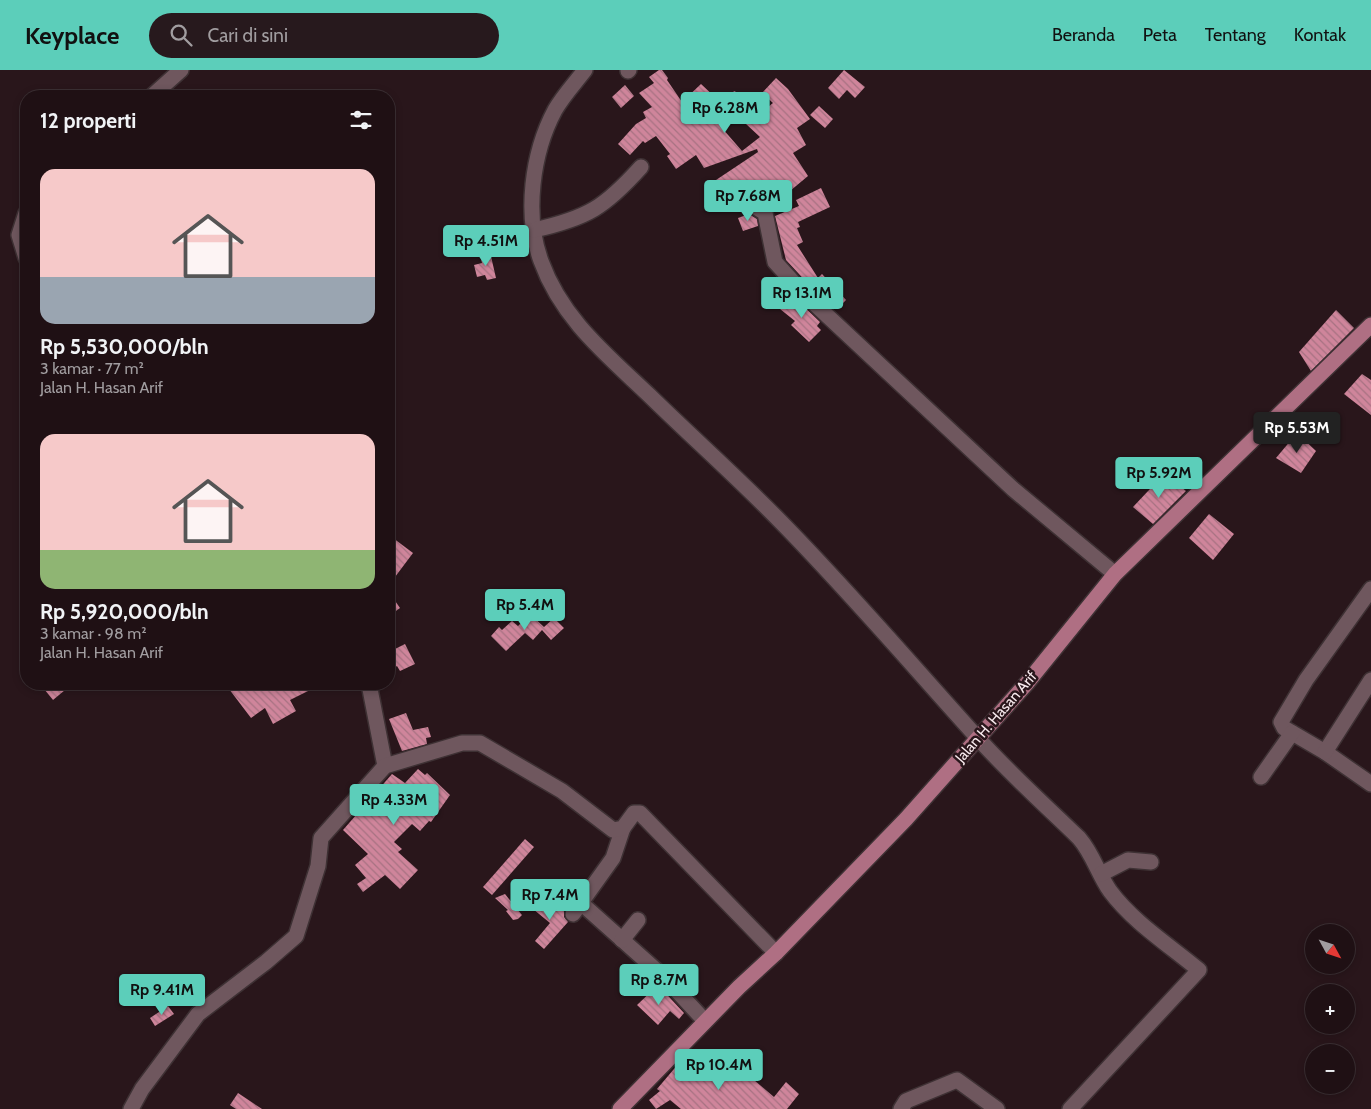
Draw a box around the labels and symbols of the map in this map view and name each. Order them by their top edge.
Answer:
pin: Rp 6.28M [673,92,777,134]
pin: Rp 7.68M [696,180,800,222]
pin: Rp 4.51M [434,224,538,267]
pin: Rp 13.1M [750,276,854,319]
pin: Rp 5.53M [1245,412,1349,454]
pin: Rp 5.92M [1107,456,1211,499]
pin: Rp 5.4M [479,588,571,631]
street label: Jalan H. Hasan Arif [951,668,1041,767]
pin: Rp 4.33M [342,784,446,826]
pin: Rp 7.4M [504,878,596,921]
north arrow [1305,924,1355,974]
pin: Rp 8.7M [613,964,705,1006]
pin: Rp 9.41M [110,974,214,1016]
pin: Rp 10.4M [667,1048,771,1091]

